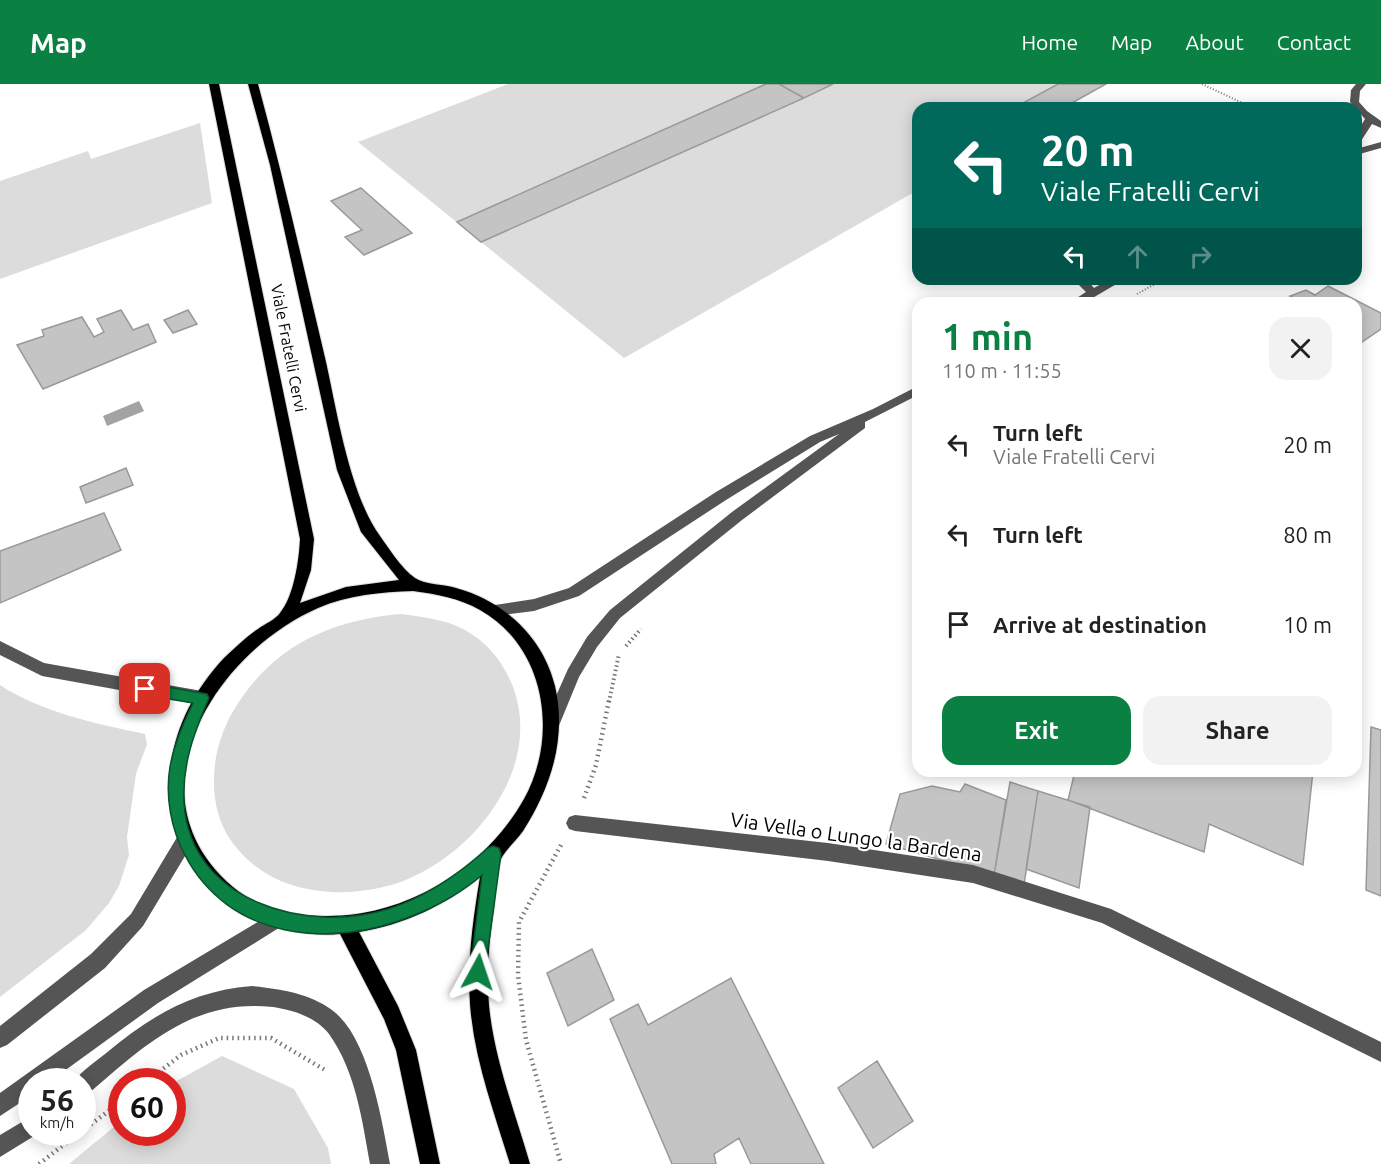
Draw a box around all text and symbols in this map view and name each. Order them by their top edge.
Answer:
text: Map [30,27,87,58]
text: Home [1021,30,1078,54]
text: Map [1111,30,1152,54]
text: About [1185,30,1244,54]
text: Contact [1277,30,1351,54]
icon: left [942,126,1020,204]
text: 20 m [1041,127,1135,174]
text: Viale Fratelli Cervi [1041,176,1260,206]
icon: left [1058,240,1091,273]
icon: ahead [1121,240,1154,273]
icon: right [1184,240,1217,273]
street label: Viale Fratelli Cervi [268,283,310,413]
text: 1 min [942,316,1033,357]
button: close [1269,317,1332,380]
text: 110 m · 11:55 [942,359,1062,382]
text: Turn left [993,420,1083,445]
icon: left [942,428,975,461]
text: 20 m [1283,432,1332,457]
text: Viale Fratelli Cervi [993,445,1155,468]
icon: left [942,518,975,551]
text: Turn left [993,522,1083,547]
text: 80 m [1283,522,1332,547]
icon: arrive [942,608,975,641]
text: Arrive at destination [993,612,1207,637]
text: 10 m [1283,612,1332,637]
pin [119,663,170,714]
icon: arrive [128,672,161,705]
button: Exit [942,696,1131,765]
button: Share [1143,696,1332,765]
street label: Via Vella o Lungo la Bardena [729,807,983,866]
position arrow [446,940,510,1004]
speed limit sign: 60 [108,1068,186,1146]
text: 56 [40,1083,74,1117]
text: km/h [40,1114,74,1131]

